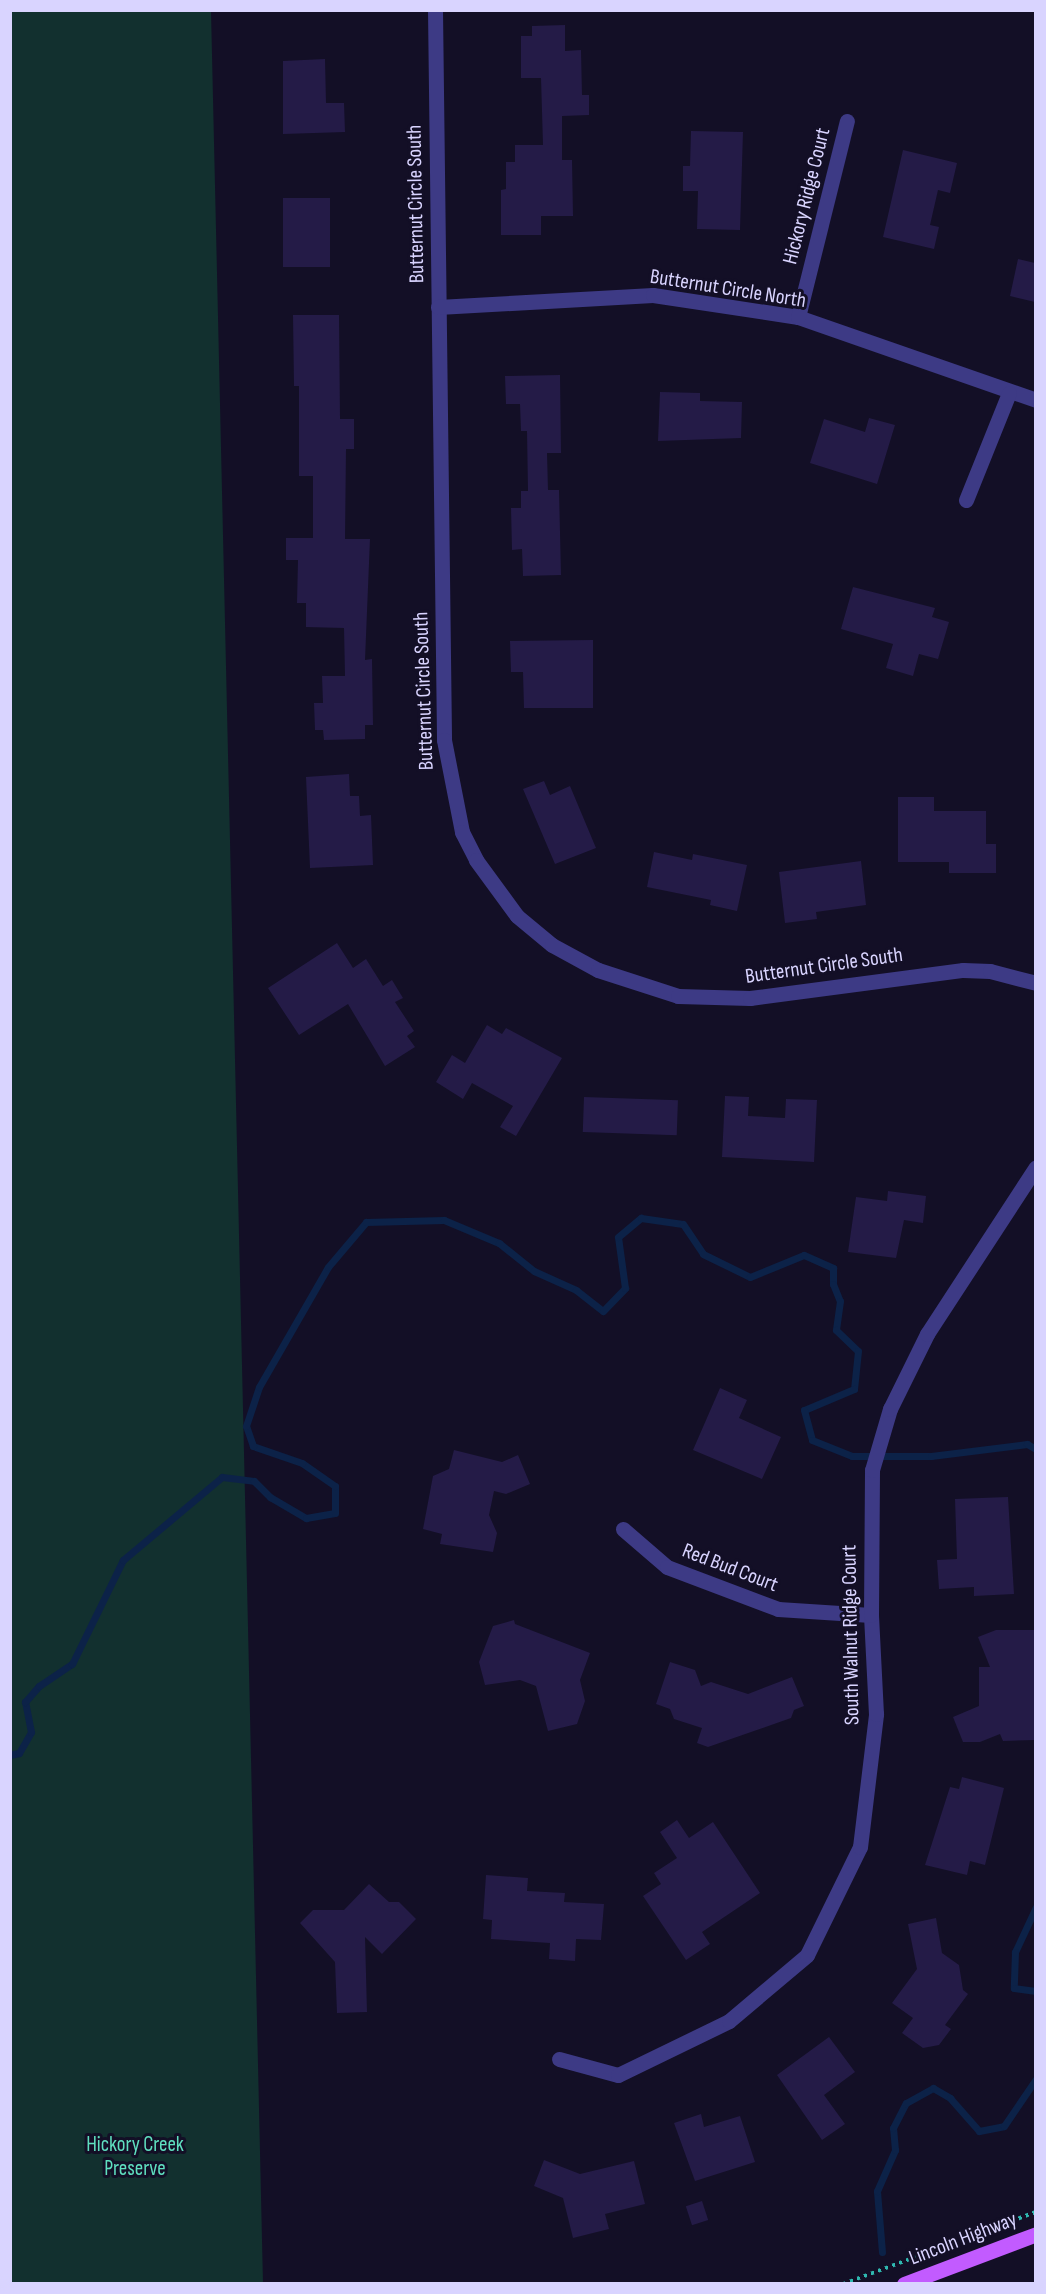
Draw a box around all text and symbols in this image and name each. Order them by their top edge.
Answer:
street label: Butternut Circle South [402,125,430,283]
street label: Hickory Ridge Court [778,125,836,267]
street label: Butternut Circle North [648,264,808,314]
street label: Butternut Circle South [409,611,439,771]
street label: Butternut Circle South [744,942,904,990]
street label: Red Bud Court [679,1538,781,1598]
street label: South Walnut Ridge Court [837,1545,865,1725]
park label: Hickory Creek Preserve [86,2132,184,2182]
street label: Lincoln Highway [906,2207,1020,2271]

